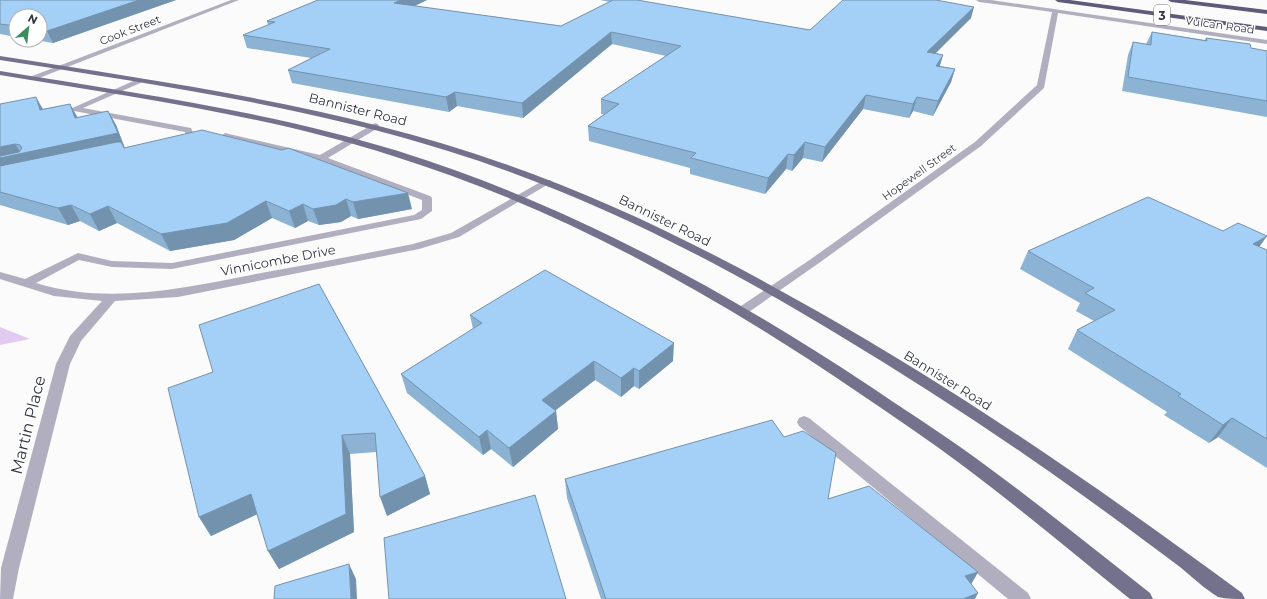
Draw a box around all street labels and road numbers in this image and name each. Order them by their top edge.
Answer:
road number: 3 [1154,5,1170,25]
street label: Cook Street [98,12,163,48]
street label: Vulcan Road [1185,13,1255,37]
street label: Bannister Road [307,89,409,129]
street label: Hopewell Street [879,140,959,204]
street label: Bannister Road [616,191,714,249]
street label: Vinnicombe Drive [219,241,337,279]
street label: Bannister Road [901,347,995,413]
street label: Martin Place [7,374,49,476]

